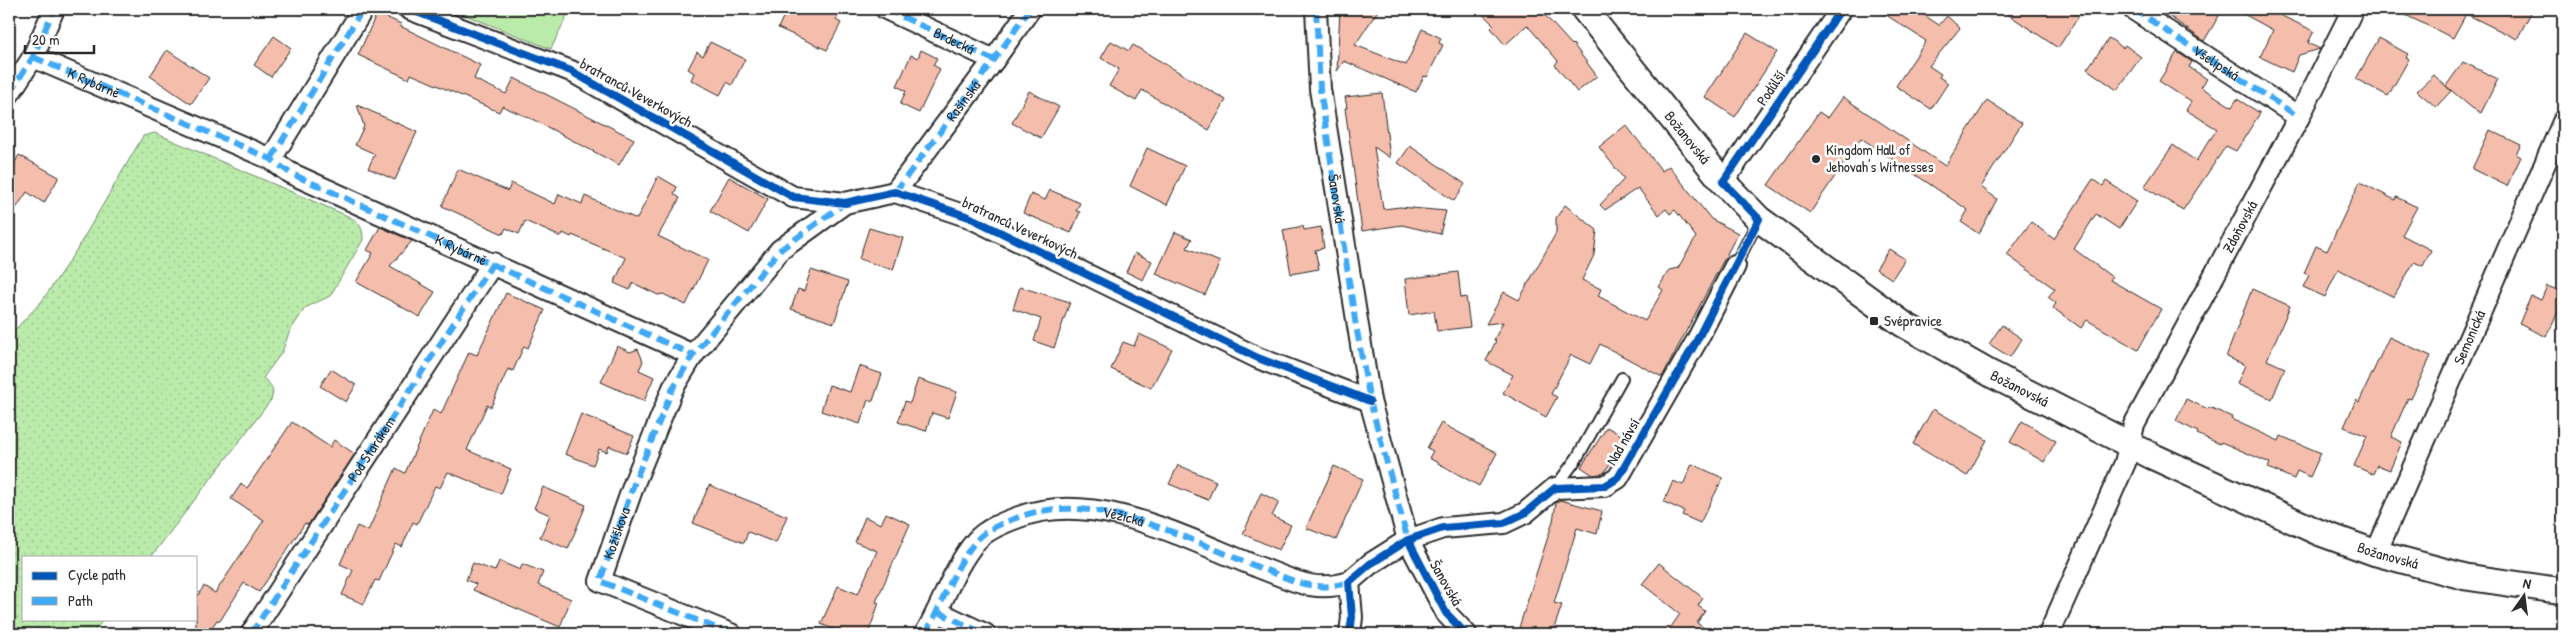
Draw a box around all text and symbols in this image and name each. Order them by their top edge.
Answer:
scale bar [25,22,94,54]
street label: Brdecká [930,22,978,59]
text: 20 m [32,29,59,50]
street label: Všelipská [2189,40,2244,86]
street label: bratranců Veverkových [576,53,696,132]
street label: K Rybárně [64,62,123,103]
street label: Podůlší [1751,66,1790,109]
street label: Rašínská [941,75,985,125]
street label: Božanovská [1660,106,1716,168]
place label: Kingdom Hall of Jehovah's Witnesses [1826,139,1934,177]
marker: Kingdom Hall of Jehovah's Witnesses [1810,153,1822,165]
street label: Šanovská [1323,173,1351,225]
street label: bratranců Veverkových [959,191,1082,264]
street label: Zdoňovská [2217,197,2262,256]
street label: K Rybárně [432,229,491,271]
street label: Semonická [2448,307,2490,368]
place label: Svépravice [1884,310,1942,331]
marker: Svépravice [1868,315,1880,327]
street label: Božanovská [1987,364,2053,412]
street label: Pod Starákem [342,412,401,486]
street label: Nad návsí [1601,414,1644,469]
street label: Věžická [1101,501,1147,532]
street label: Kožíškova [597,504,635,562]
street label: Božanovská [2354,536,2421,574]
legend [22,556,198,620]
street label: Šanovská [1425,556,1468,610]
text: Cycle path [68,564,126,585]
north arrow [2500,570,2550,620]
text: N [2521,573,2534,593]
text: Path [68,590,93,611]

